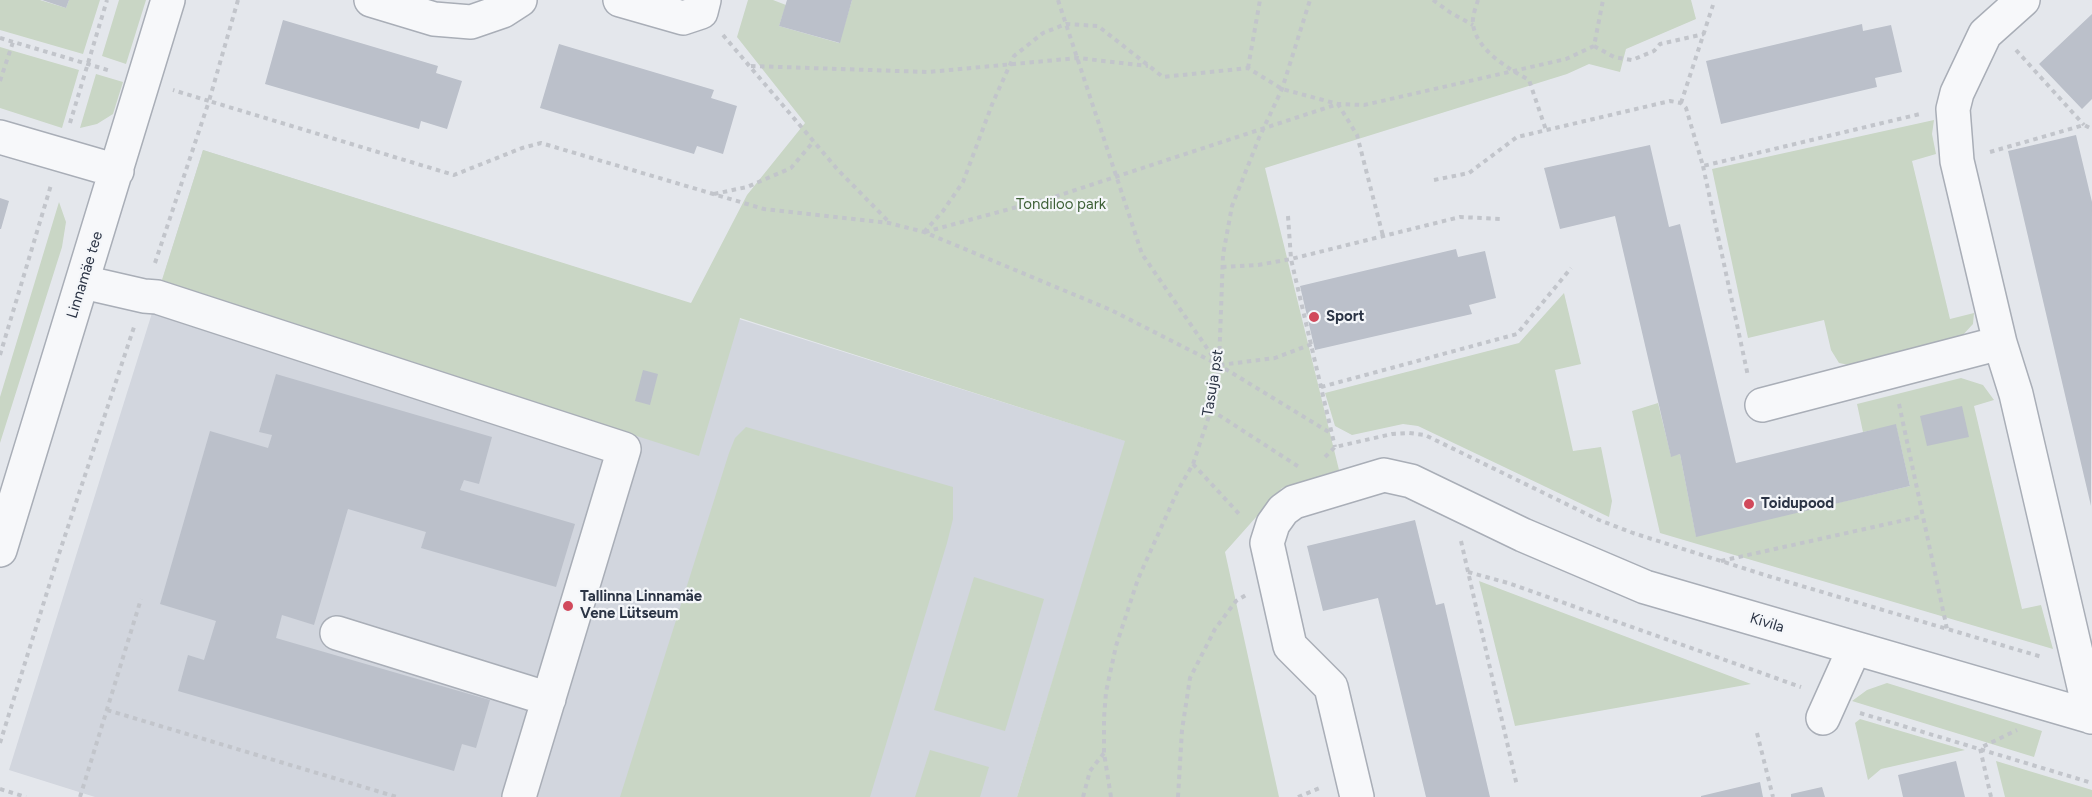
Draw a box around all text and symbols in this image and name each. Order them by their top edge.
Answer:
park label: Tondiloo park [1016,196,1106,214]
street label: Linnamäe tee [63,229,107,321]
place label: Sport [1326,308,1365,326]
marker: Sport [1307,310,1321,324]
street label: Tasuja pst [1199,348,1227,418]
place label: Toidupood [1761,495,1834,513]
marker: Toidupood [1742,497,1756,511]
place label: Tallinna Linnamäe Vene Lütseum [580,588,702,623]
marker: Tallinna Linnamäe Vene Lütseum [561,599,575,613]
street label: Kivila [1748,609,1786,637]

